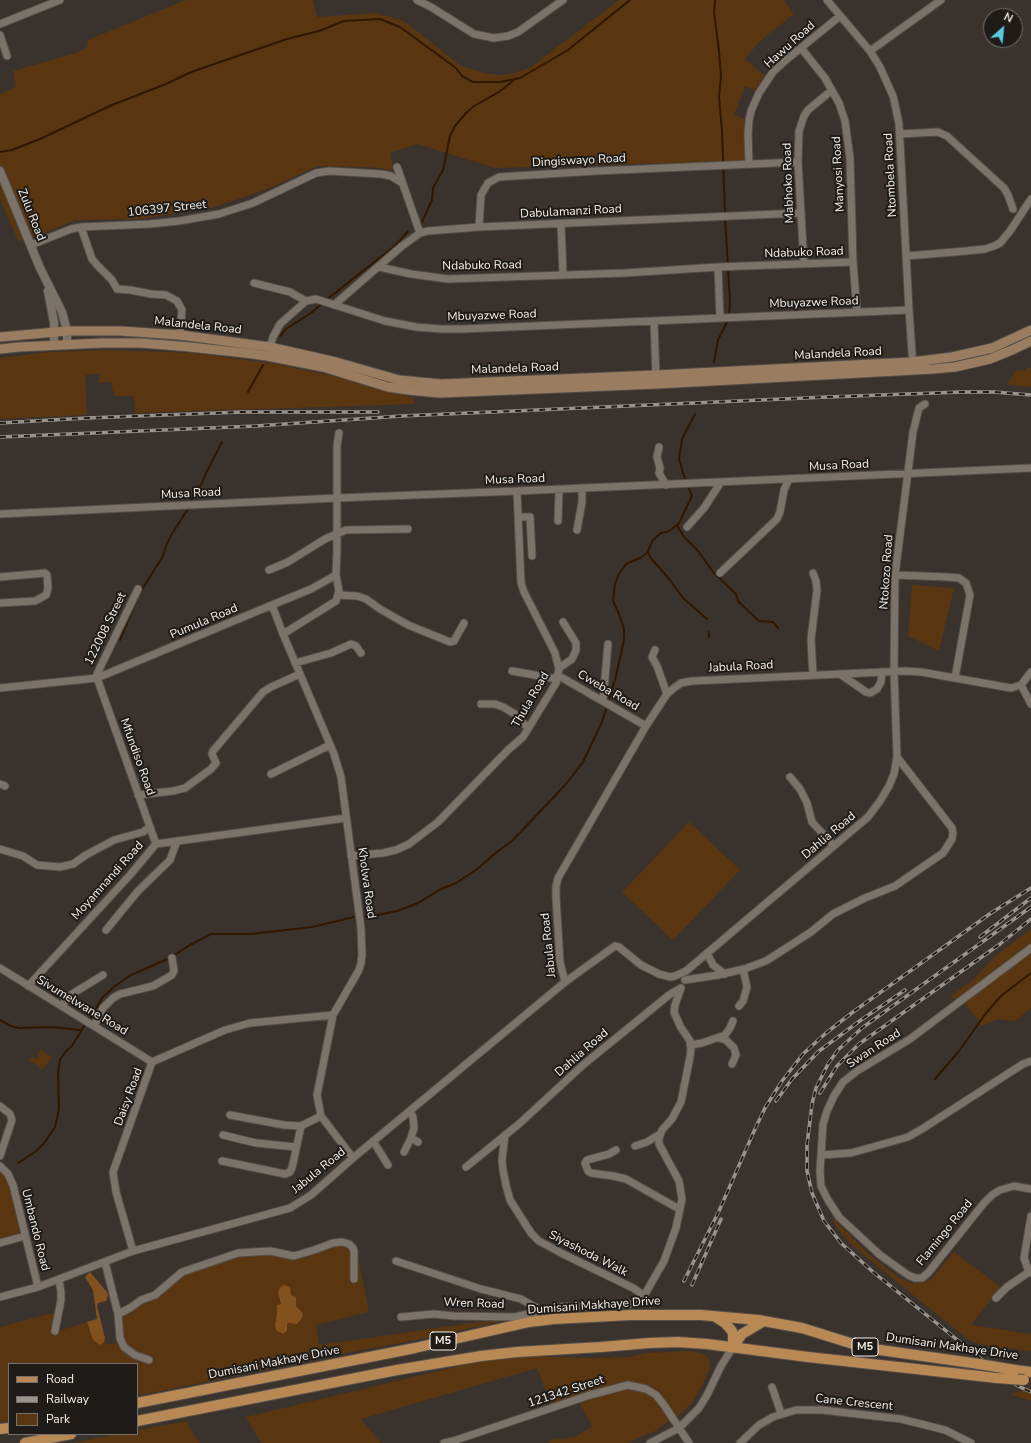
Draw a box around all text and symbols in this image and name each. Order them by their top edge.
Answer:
north arrow [983,8,1023,48]
text: N [1001,9,1015,26]
street label: Hawu Road [762,18,818,72]
street label: Ntombela Road [882,133,900,217]
street label: Manyosi Road [830,136,848,212]
street label: Mabhoko Road [780,142,798,224]
street label: Dingiswayo Road [532,151,626,171]
street label: Zulu Road [14,187,48,243]
street label: 106397 Street [127,198,207,220]
street label: Dabulamanzi Road [520,202,622,222]
street label: Ndabuko Road [764,244,844,262]
street label: Ndabuko Road [442,258,522,274]
street label: Mbuyazwe Road [769,294,859,312]
street label: Mbuyazwe Road [447,307,537,325]
street label: Malandela Road [154,314,242,338]
street label: Malandela Road [794,345,882,363]
street label: Malandela Road [471,360,559,378]
street label: Musa Road [809,457,869,475]
street label: Musa Road [485,472,545,488]
street label: Musa Road [161,485,221,503]
street label: Ntokozo Road [877,534,897,610]
street label: 122008 Street [82,590,130,668]
street label: Pumula Road [168,601,240,643]
street label: Jabula Road [708,658,774,676]
street label: Cweba Road [575,668,641,714]
street label: Thula Road [509,670,553,730]
street label: Mfundiso Road [116,716,158,798]
street label: Dahlia Road [799,809,859,863]
street label: Moyamnandi Road [69,839,147,923]
street label: Kholwa Road [354,846,378,920]
street label: Jabula Road [538,912,560,978]
street label: Sivumelwane Road [34,973,130,1039]
street label: Dahlia Road [552,1026,612,1080]
street label: Swan Road [844,1026,904,1072]
street label: Daisy Road [112,1066,146,1128]
street label: Jabula Road [289,1145,349,1197]
street label: Umbando Road [18,1188,52,1272]
street label: Flamingo Road [914,1197,976,1269]
street label: Siyashoda Walk [546,1228,630,1280]
street label: Dumisani Makhaye Drive [527,1294,661,1318]
street label: Wren Road [443,1296,505,1312]
street label: Dumisani Makhaye Drive [885,1331,1019,1363]
road number: M5 [430,1332,456,1350]
road number: M5 [852,1338,878,1356]
street label: Dumisani Makhaye Drive [207,1343,341,1383]
legend [8,1363,138,1435]
text: Road [46,1371,74,1387]
street label: 121342 Street [526,1373,606,1411]
text: Railway [46,1391,89,1407]
street label: Cane Crescent [815,1392,893,1414]
text: Park [46,1411,70,1427]

